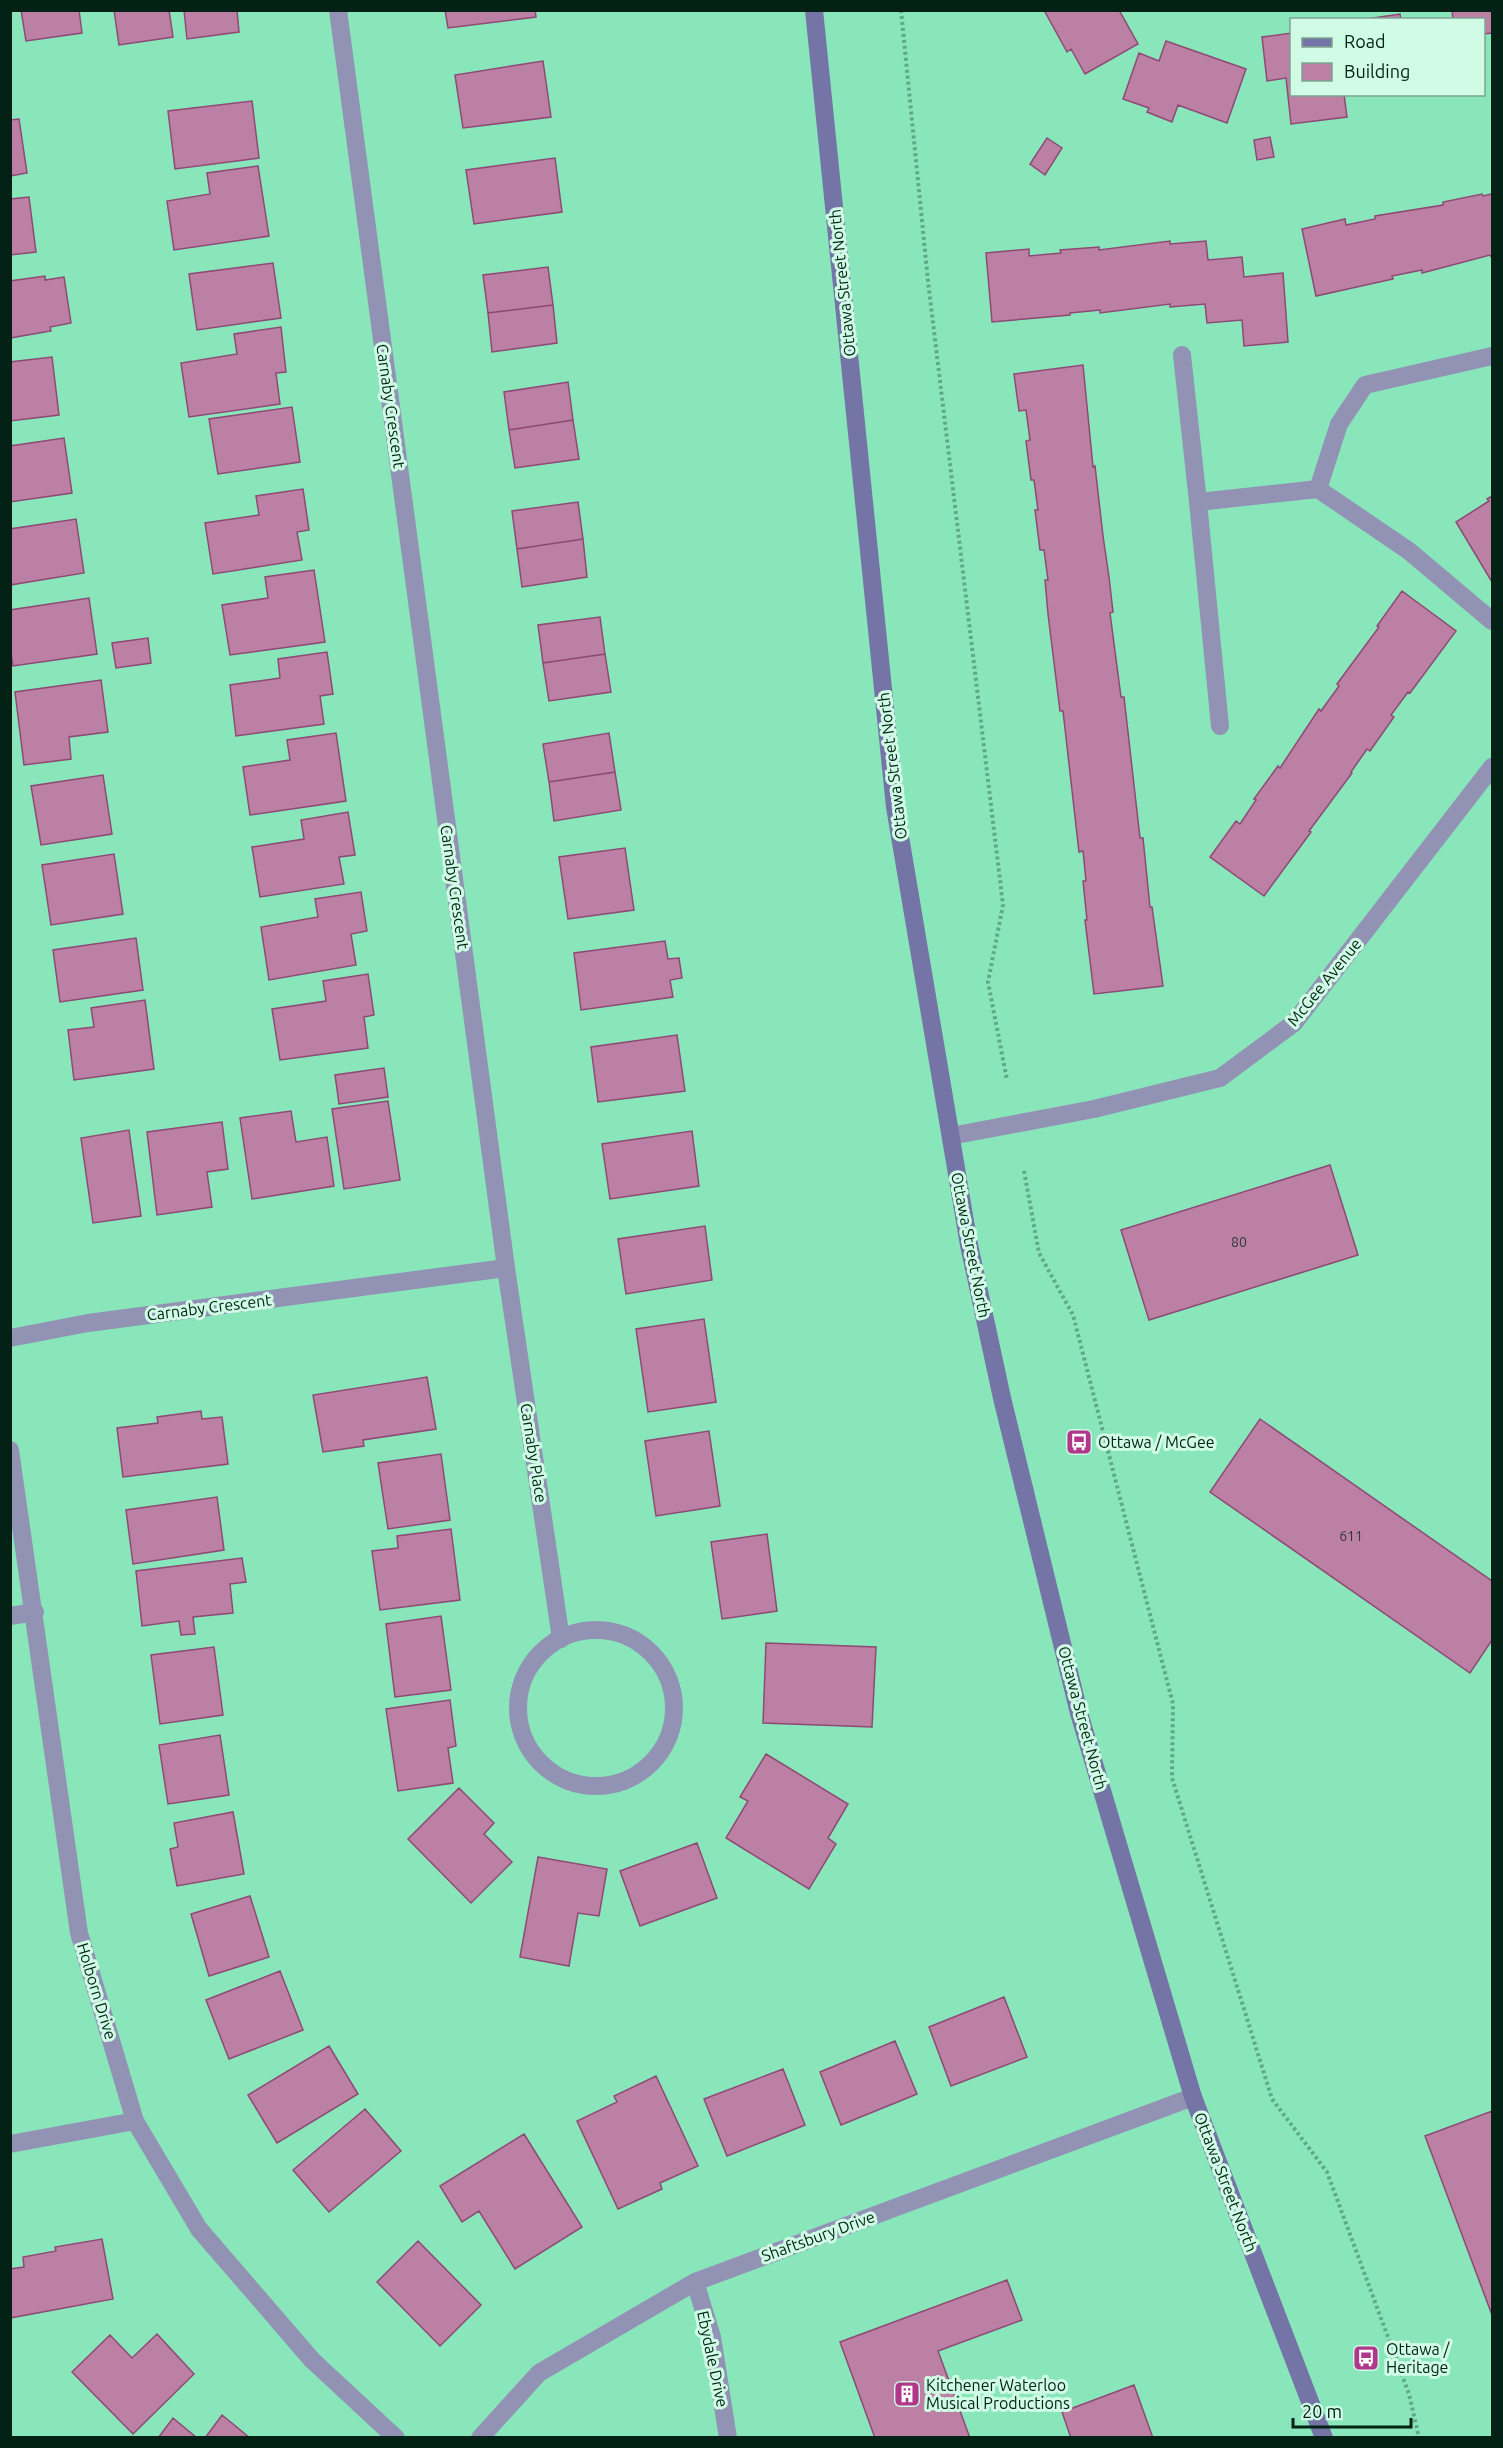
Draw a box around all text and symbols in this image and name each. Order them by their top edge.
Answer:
legend [1290,18,1485,96]
text: Road [1344,31,1386,51]
text: Building [1344,61,1410,81]
street label: Ottawa Street North [825,208,859,358]
street label: Carnaby Crescent [373,343,409,470]
street label: Ottawa Street North [874,691,910,841]
street label: Carnaby Crescent [437,824,473,951]
street label: McGee Avenue [1283,935,1365,1029]
street label: Ottawa Street North [948,1171,994,1319]
house number: 80 [1231,1234,1247,1250]
street label: Carnaby Crescent [146,1290,273,1324]
street label: Carnaby Place [517,1402,551,1504]
bus stop icon: Ottawa / McGee [1064,1427,1094,1457]
place label: Ottawa / McGee [1098,1433,1215,1451]
house number: 611 [1339,1528,1363,1544]
street label: Ottawa Street North [1055,1644,1111,1792]
street label: Holborn Drive [74,1940,120,2042]
street label: Ottawa Street North [1191,2110,1261,2254]
street label: Shaftsbury Drive [759,2207,877,2265]
street label: Ebydale Drive [694,2309,732,2409]
place label: Ottawa / Heritage [1386,2340,1450,2376]
bus stop icon: Ottawa / Heritage [1351,2343,1381,2373]
place label: Kitchener Waterloo Musical Productions [926,2376,1070,2412]
building icon: Kitchener Waterloo Musical Productions [892,2379,922,2409]
scale bar [1293,2391,1412,2429]
text: 20 m [1302,2401,1342,2421]

